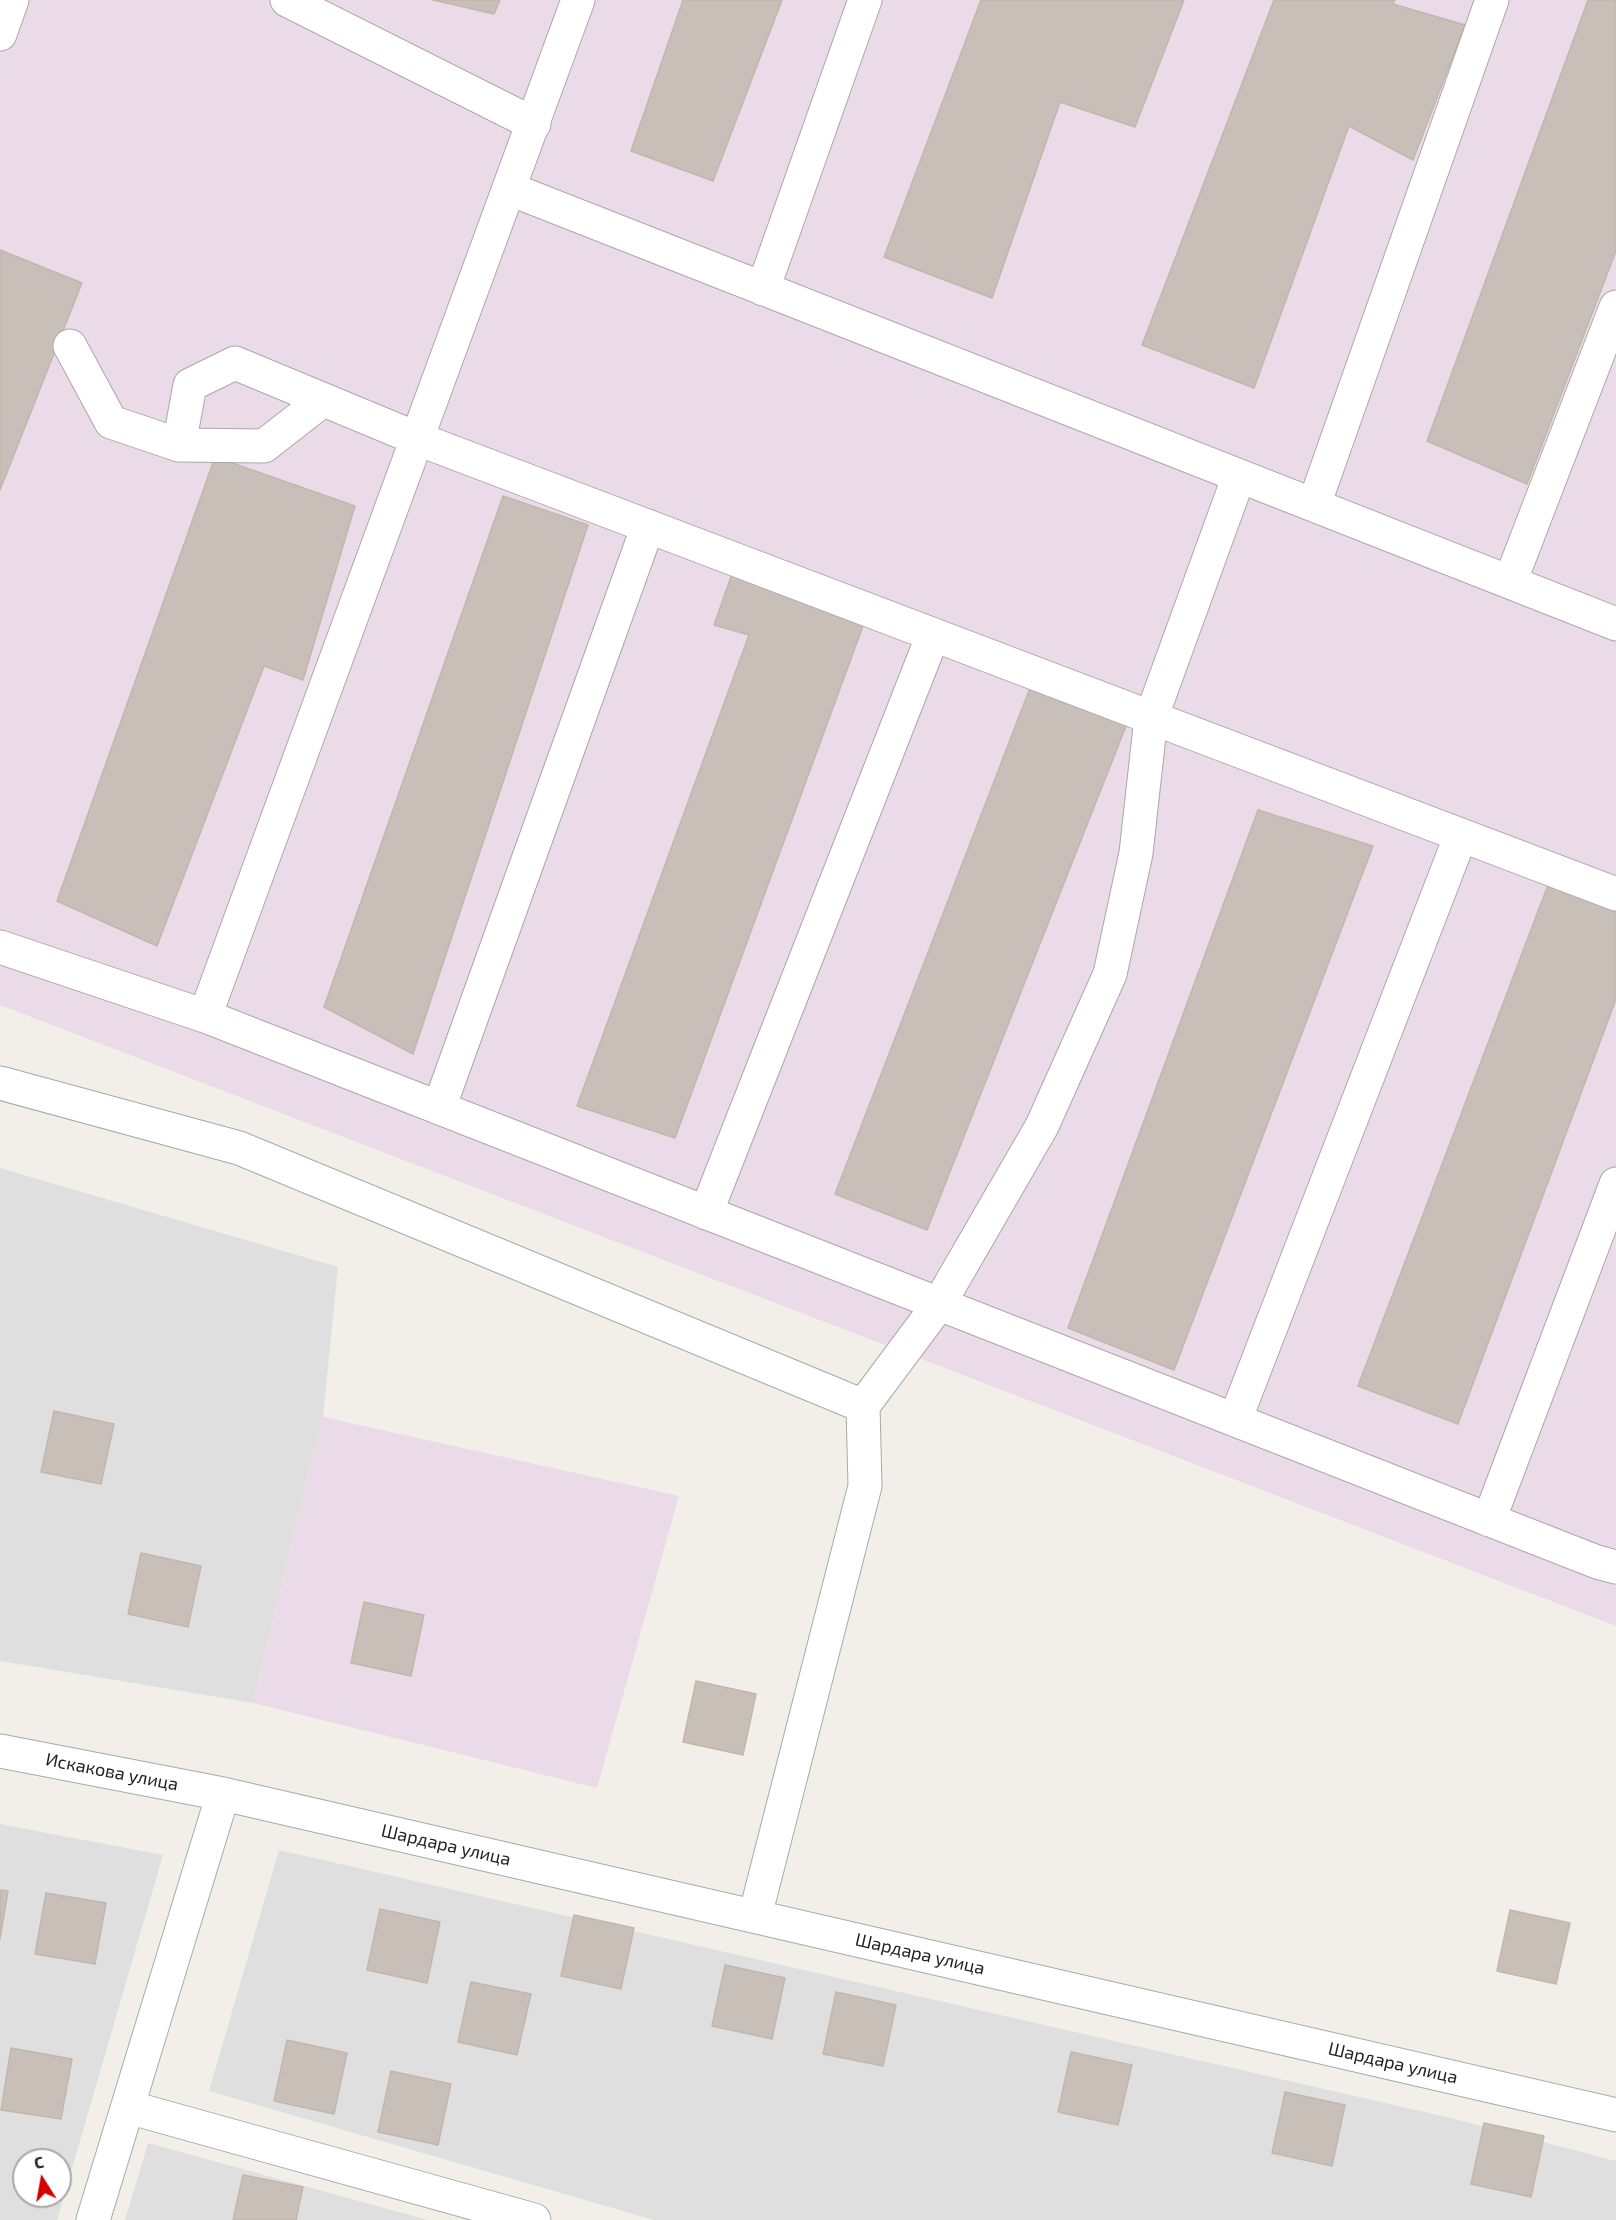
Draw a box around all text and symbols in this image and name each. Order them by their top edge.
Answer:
street label: Искакова улица [44,1749,180,1795]
street label: Шардара улица [379,1820,513,1870]
street label: Шардара улица [853,1929,987,1979]
street label: Шардара улица [1326,2038,1460,2088]
north arrow [12,2148,72,2208]
text: С [32,2152,45,2172]

